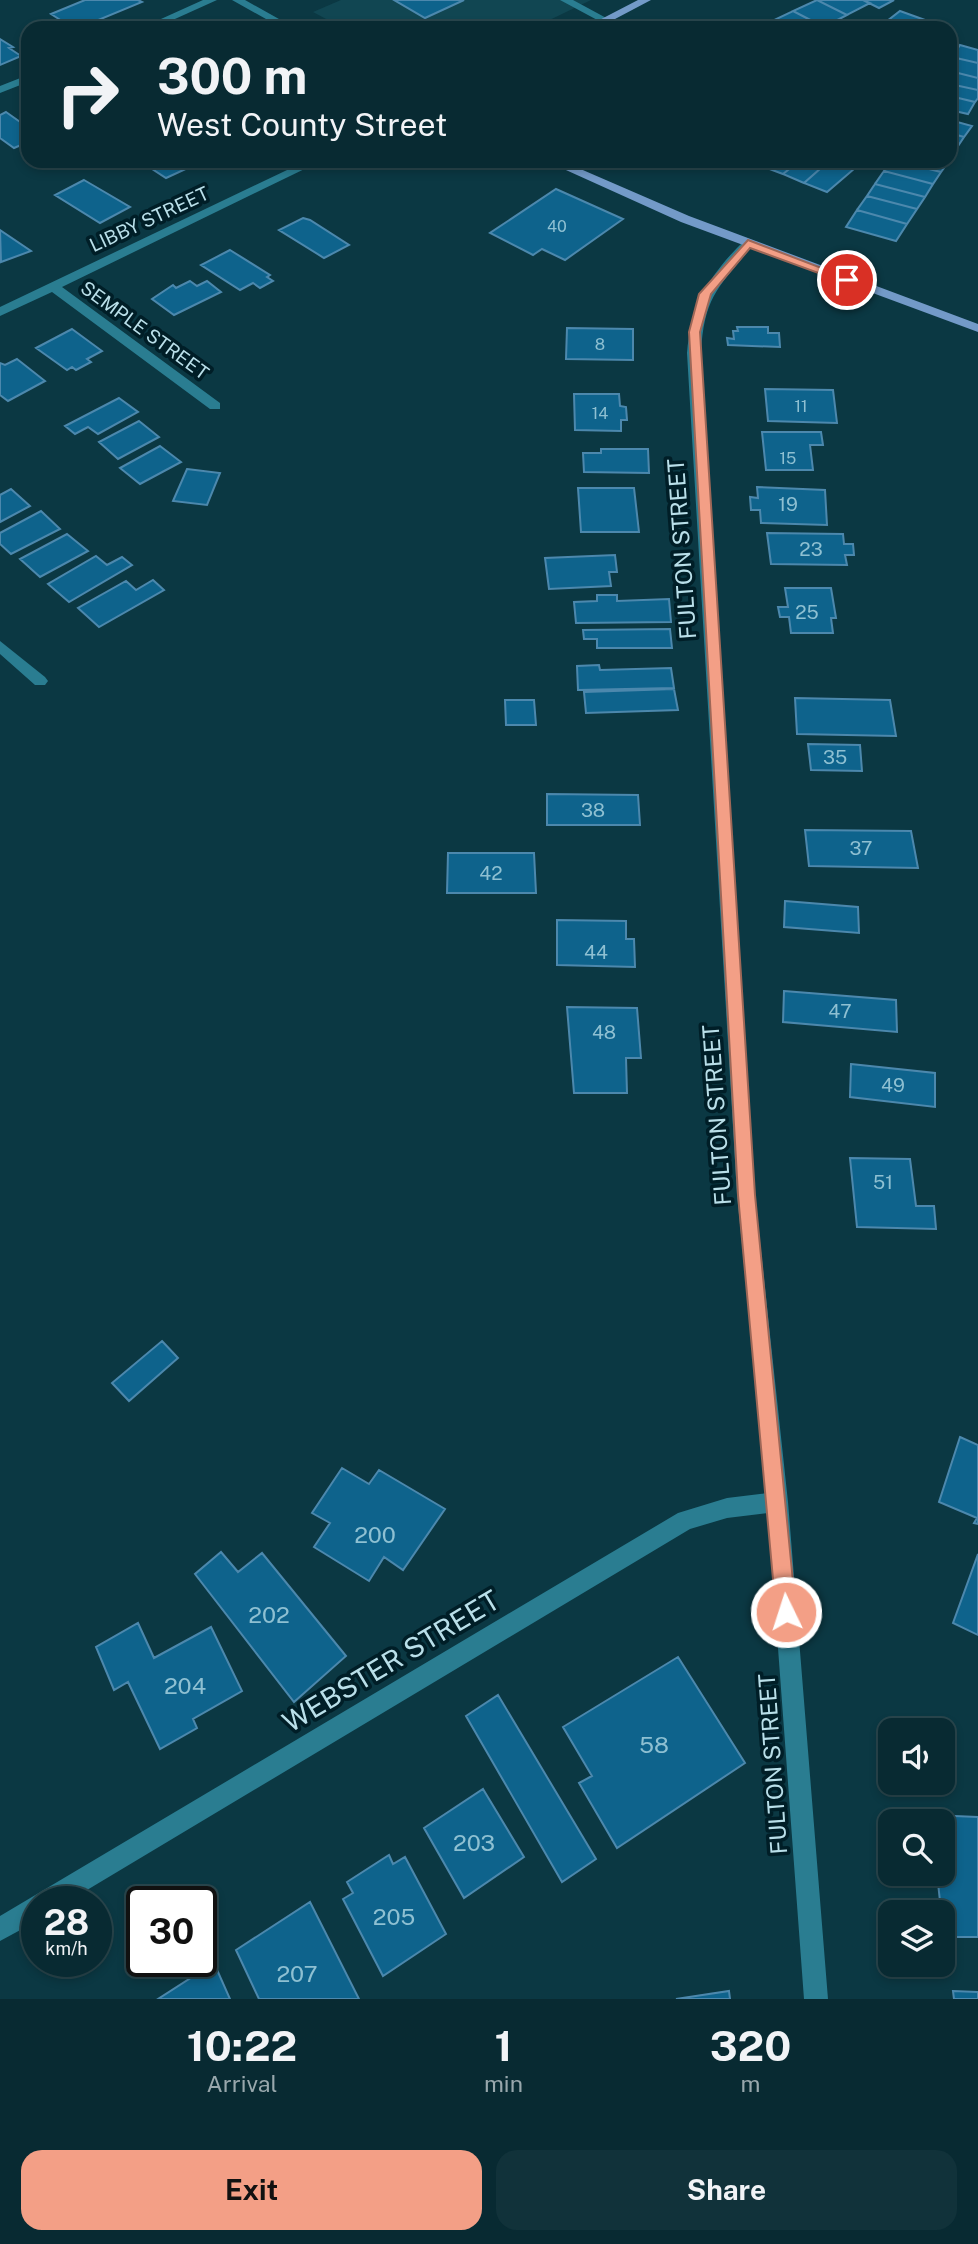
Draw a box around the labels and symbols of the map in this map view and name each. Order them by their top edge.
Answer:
street label: LIBBY STREET [86,182,212,256]
house number: 40 [547,217,567,236]
pin [817,250,877,310]
street label: SEMPLE STREET [77,276,213,384]
house number: 8 [595,335,605,354]
house number: 11 [794,397,808,416]
house number: 14 [592,404,608,423]
house number: 15 [780,449,796,468]
street label: FULTON STREET [662,457,701,640]
house number: 19 [778,493,798,515]
house number: 23 [799,538,823,560]
house number: 25 [795,601,819,623]
house number: 35 [823,746,847,768]
house number: 38 [581,799,605,821]
house number: 37 [849,837,873,859]
house number: 42 [479,862,503,884]
house number: 44 [584,941,608,963]
house number: 47 [828,1000,852,1022]
house number: 48 [592,1021,616,1043]
street label: FULTON STREET [697,1023,736,1206]
house number: 49 [881,1074,905,1096]
house number: 51 [873,1171,893,1193]
house number: 200 [354,1521,396,1548]
position arrow [749,1575,823,1649]
street label: WEBSTER STREET [276,1583,505,1738]
house number: 202 [248,1601,290,1628]
house number: 204 [164,1672,206,1699]
street label: FULTON STREET [753,1672,792,1855]
house number: 58 [639,1731,669,1758]
house number: 203 [453,1829,495,1856]
speed limit sign: 30 [126,1886,217,1977]
house number: 205 [373,1903,415,1930]
house number: 207 [276,1960,318,1987]

